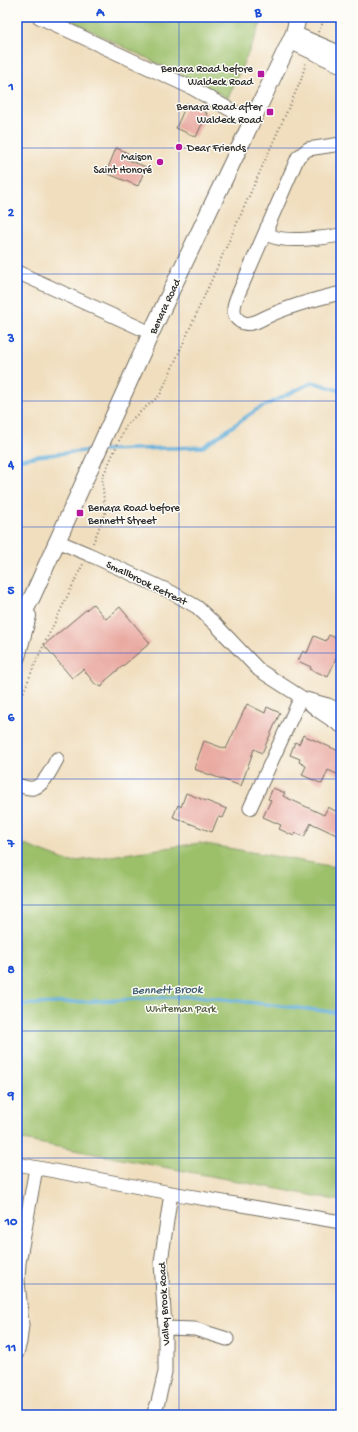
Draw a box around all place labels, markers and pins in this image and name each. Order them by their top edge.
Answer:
place label: Benara Road before Waldeck Road [160,63,255,89]
marker: Benara Road before Waldeck Road [256,69,266,79]
place label: Benara Road after Waldeck Road [176,101,264,127]
marker: Benara Road after Waldeck Road [265,107,275,117]
marker: Dear Friends [174,142,184,152]
place label: Dear Friends [186,143,247,155]
place label: Maison Saint Honoré [94,152,153,177]
marker: Maison Saint Honoré [155,157,165,167]
place label: Benara Road before Bennett Street [87,502,180,528]
marker: Benara Road before Bennett Street [75,508,85,518]

